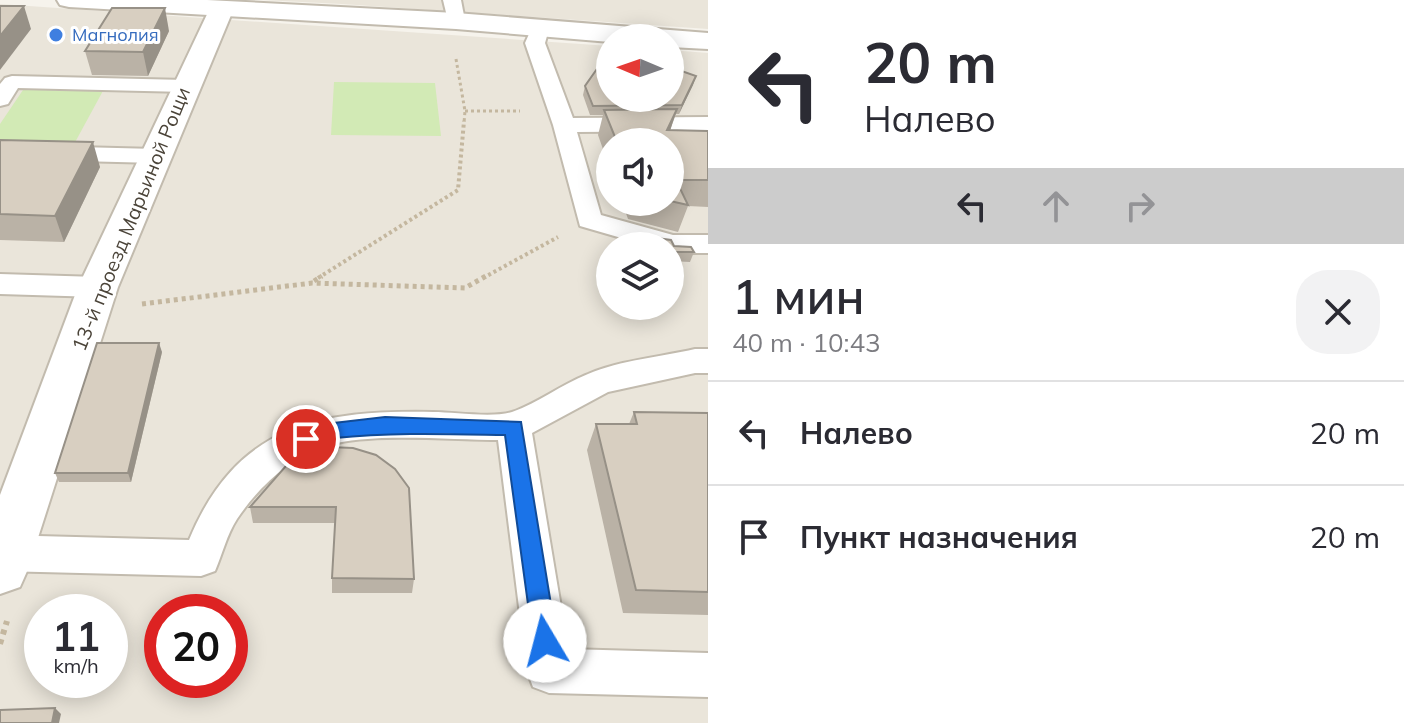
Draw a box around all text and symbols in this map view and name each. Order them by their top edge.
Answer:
place label: Магнолия [72,23,159,46]
north arrow [596,24,684,112]
map controls [596,24,684,320]
marker: Магнолия [47,26,65,44]
text: 20 m [864,27,997,97]
icon: left [732,32,836,136]
street label: 13-й проезд Марьиной Рощи [66,83,195,354]
text: Налево [864,96,996,141]
button: sound [596,128,684,216]
icon: left [950,184,994,228]
icon: ahead [1034,184,1078,228]
icon: right [1118,184,1162,228]
button: layers [596,232,684,320]
text: 1 мин [732,266,865,326]
button: close [1296,270,1380,354]
text: 40 m · 10:43 [732,326,881,359]
pin [272,405,340,473]
icon: left [732,411,776,455]
text: Налево [800,414,913,452]
text: 20 m [1310,414,1380,452]
icon: arrive [284,417,328,461]
icon: arrive [732,515,776,559]
text: Пункт назначения [800,518,1078,556]
text: 20 m [1310,518,1380,556]
speed limit sign: 20 [144,594,248,698]
position arrow [503,599,587,683]
text: 11 [52,611,100,661]
text: km/h [53,653,99,678]

